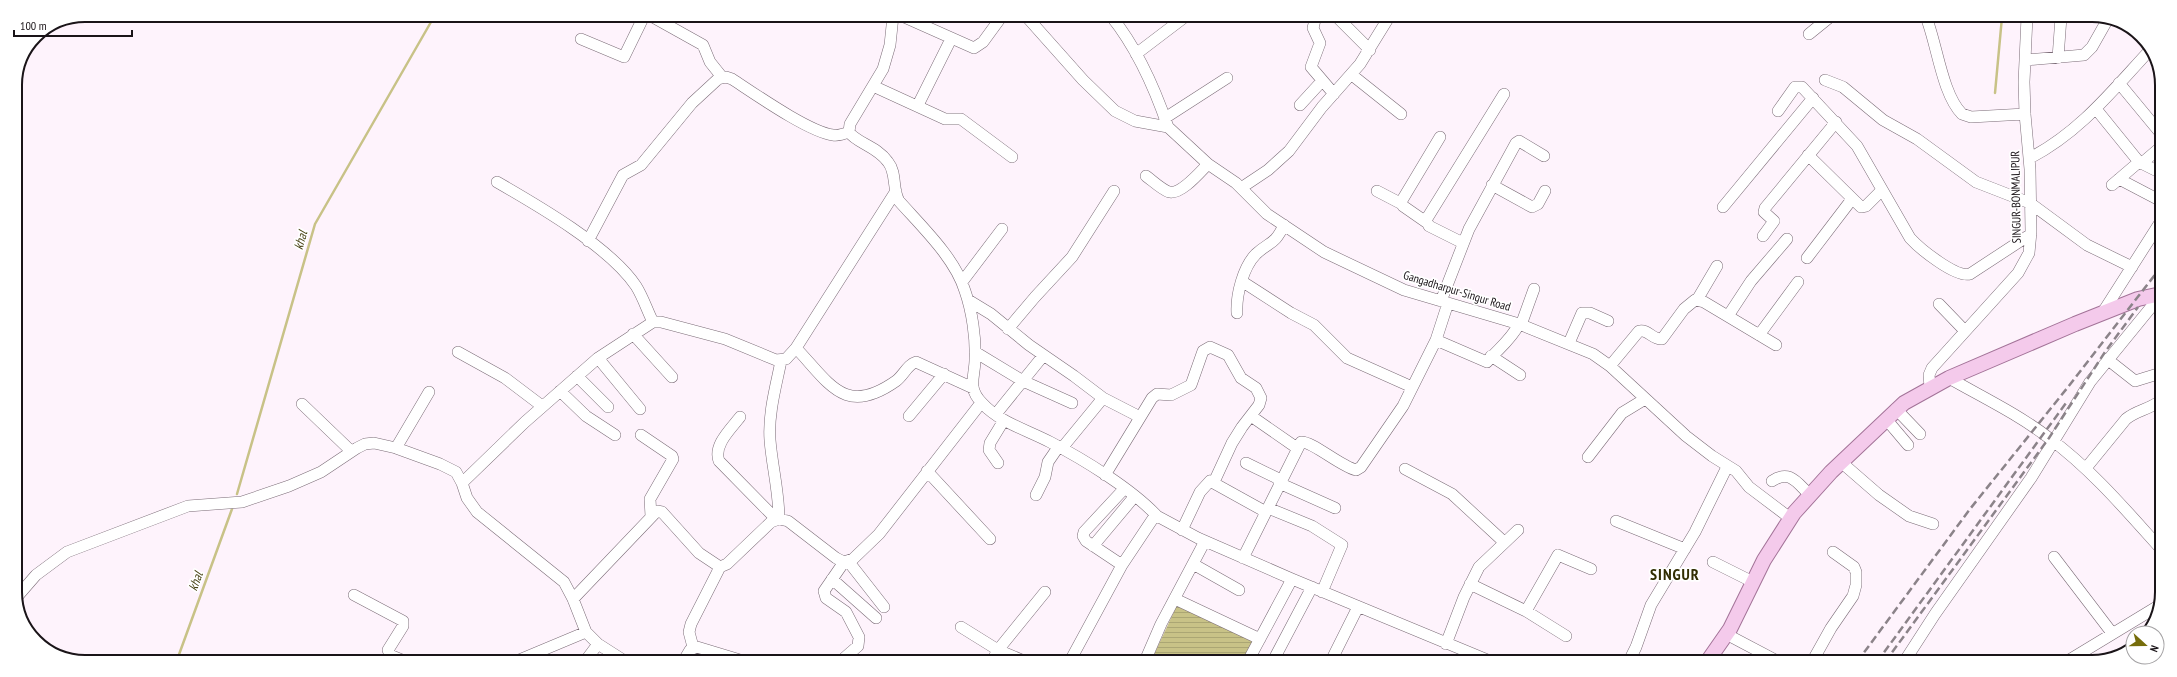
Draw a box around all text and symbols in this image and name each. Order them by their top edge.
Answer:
scale bar [14,12,132,38]
text: 100 m [20,18,47,33]
street label: SINGUR-BONMALIPUR [2007,150,2024,243]
water label: khal [290,227,312,252]
street label: Gangadharpur-Singur Road [1402,267,1513,314]
district label: SINGUR [1650,564,1700,584]
water label: khal [184,567,207,593]
north arrow [2125,625,2165,665]
text: N [2147,643,2162,654]

